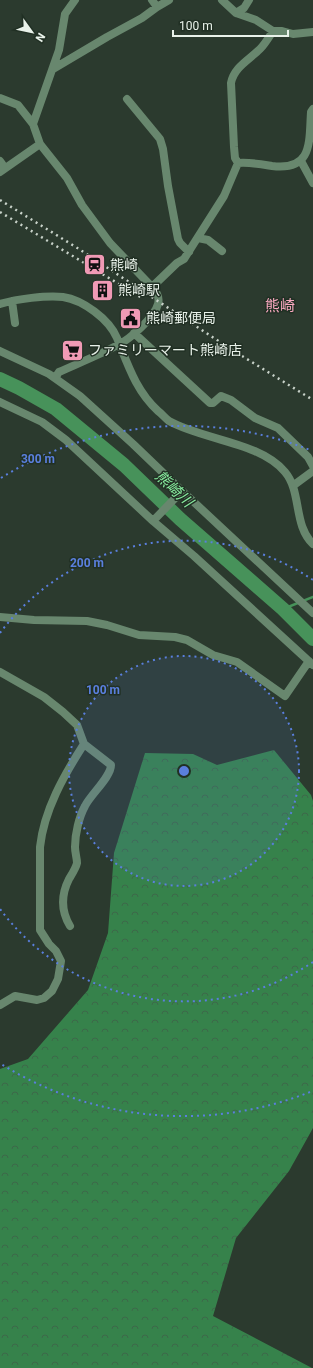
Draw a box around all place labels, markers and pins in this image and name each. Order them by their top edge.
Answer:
station icon: 熊崎 [82,252,108,278]
place label: 熊崎 [110,257,138,273]
building icon: 熊崎駅 [90,277,116,303]
place label: 熊崎駅 [118,282,160,298]
public building icon: 熊崎郵便局 [117,305,143,331]
place label: 熊崎郵便局 [146,310,216,326]
supermarket icon: ファミリーマート熊崎店 [59,337,85,363]
place label: ファミリーマート熊崎店 [88,342,242,358]
centre of rings [177,764,191,778]

